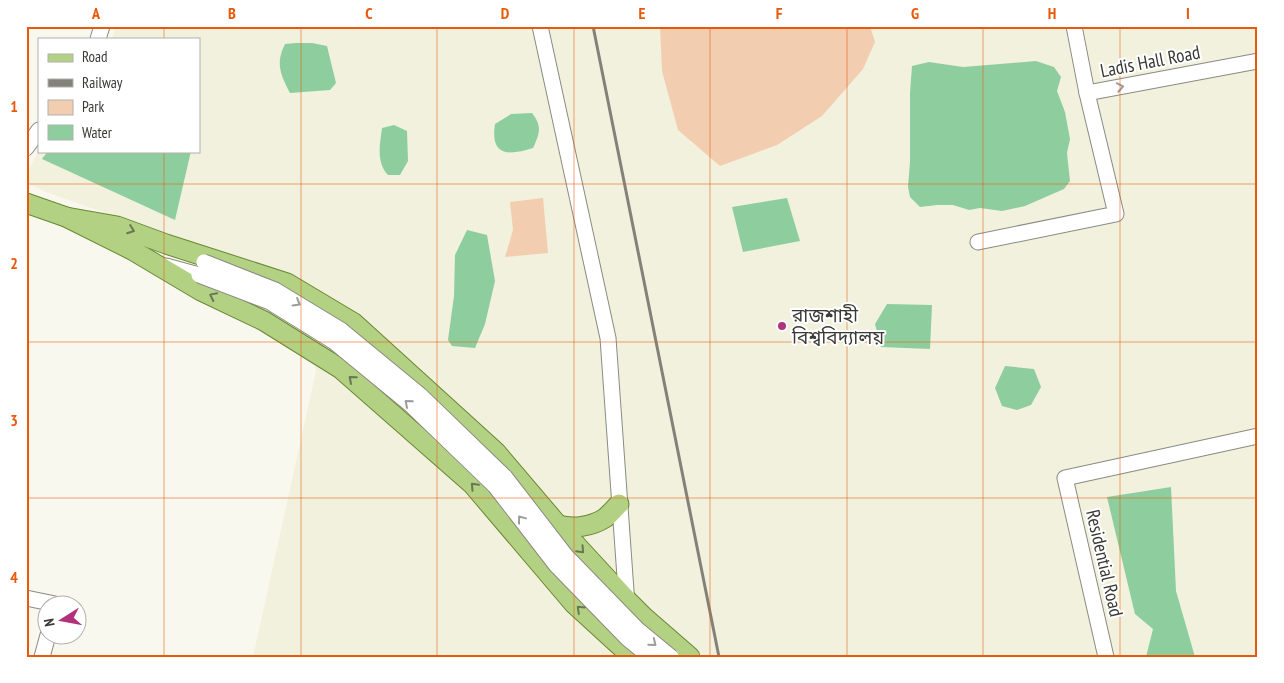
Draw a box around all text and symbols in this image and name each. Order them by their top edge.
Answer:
text: A [91,3,101,23]
text: B [228,3,236,23]
text: C [365,3,373,23]
text: D [501,3,510,23]
text: E [639,3,646,23]
text: F [776,3,783,23]
text: G [911,3,919,23]
text: H [1048,3,1056,23]
text: I [1186,3,1190,23]
legend [38,38,200,152]
street label: Ladis Hall Road [1098,40,1202,82]
text: Road [82,47,108,66]
text: Railway [82,73,123,92]
one-way arrow [1116,82,1124,92]
text: 1 [10,96,18,116]
text: Park [82,97,104,116]
text: Water [82,123,113,142]
one-way arrow [126,224,134,234]
text: 2 [10,253,18,273]
one-way arrow [209,292,218,302]
one-way arrow [291,297,300,307]
place label: রাজশাহী বিশ্ববিদ্যালয় [791,303,885,349]
marker: রাজশাহী বিশ্ববিদ্যালয় [776,320,788,332]
one-way arrow [348,375,357,384]
one-way arrow [405,400,414,409]
text: 3 [10,410,18,430]
one-way arrow [471,483,480,492]
street label: Residential Road [1081,507,1129,619]
one-way arrow [518,515,527,525]
one-way arrow [575,545,584,554]
text: 4 [10,567,18,587]
north arrow [38,596,88,646]
one-way arrow [576,606,585,615]
text: N [40,617,59,628]
one-way arrow [647,637,656,645]

